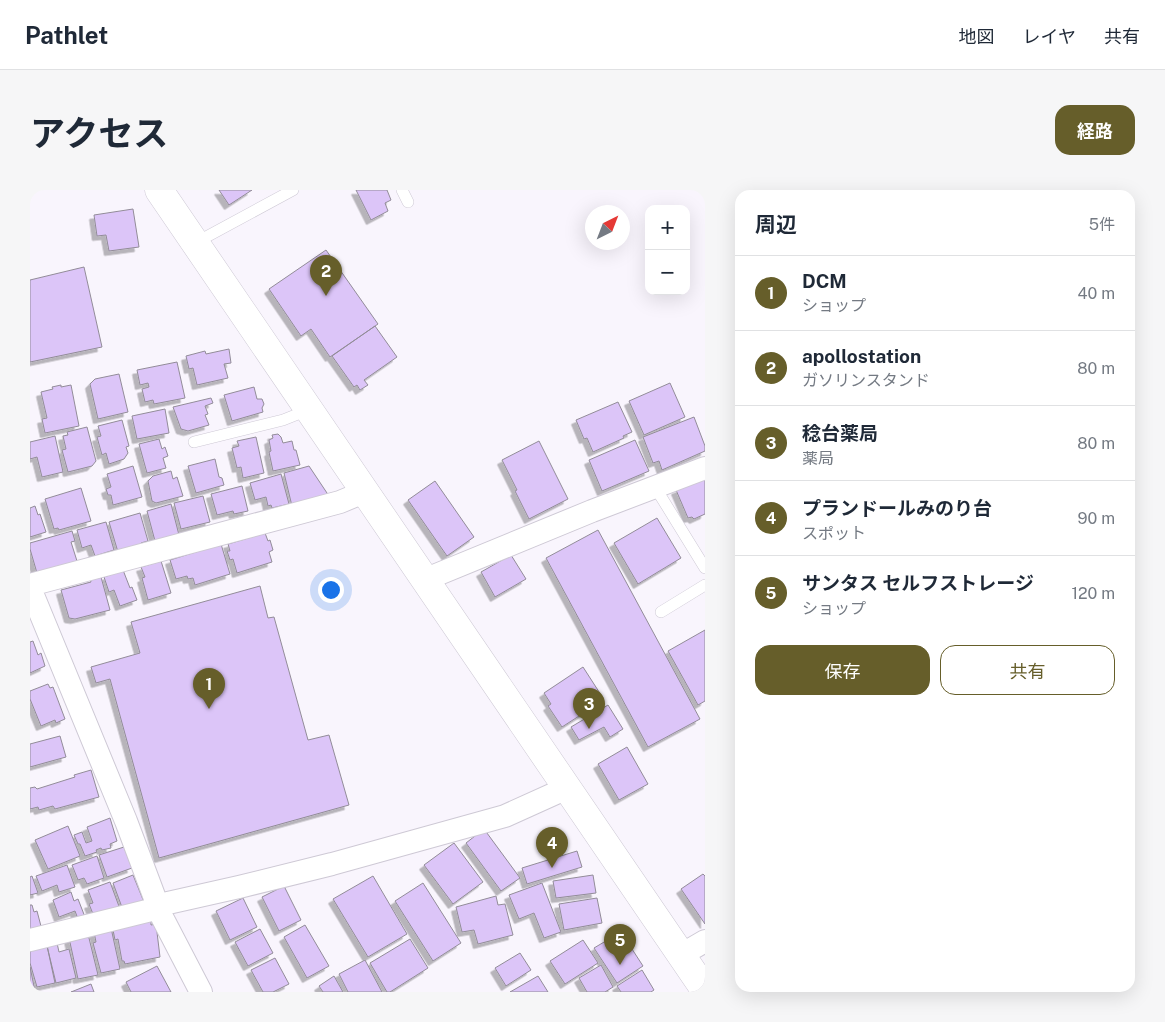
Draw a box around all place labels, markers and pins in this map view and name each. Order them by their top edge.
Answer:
pin: 2 [310,255,342,296]
pin: 1 [193,668,225,709]
pin: 3 [573,688,605,729]
pin: 4 [536,827,568,868]
pin: 5 [604,924,636,965]

